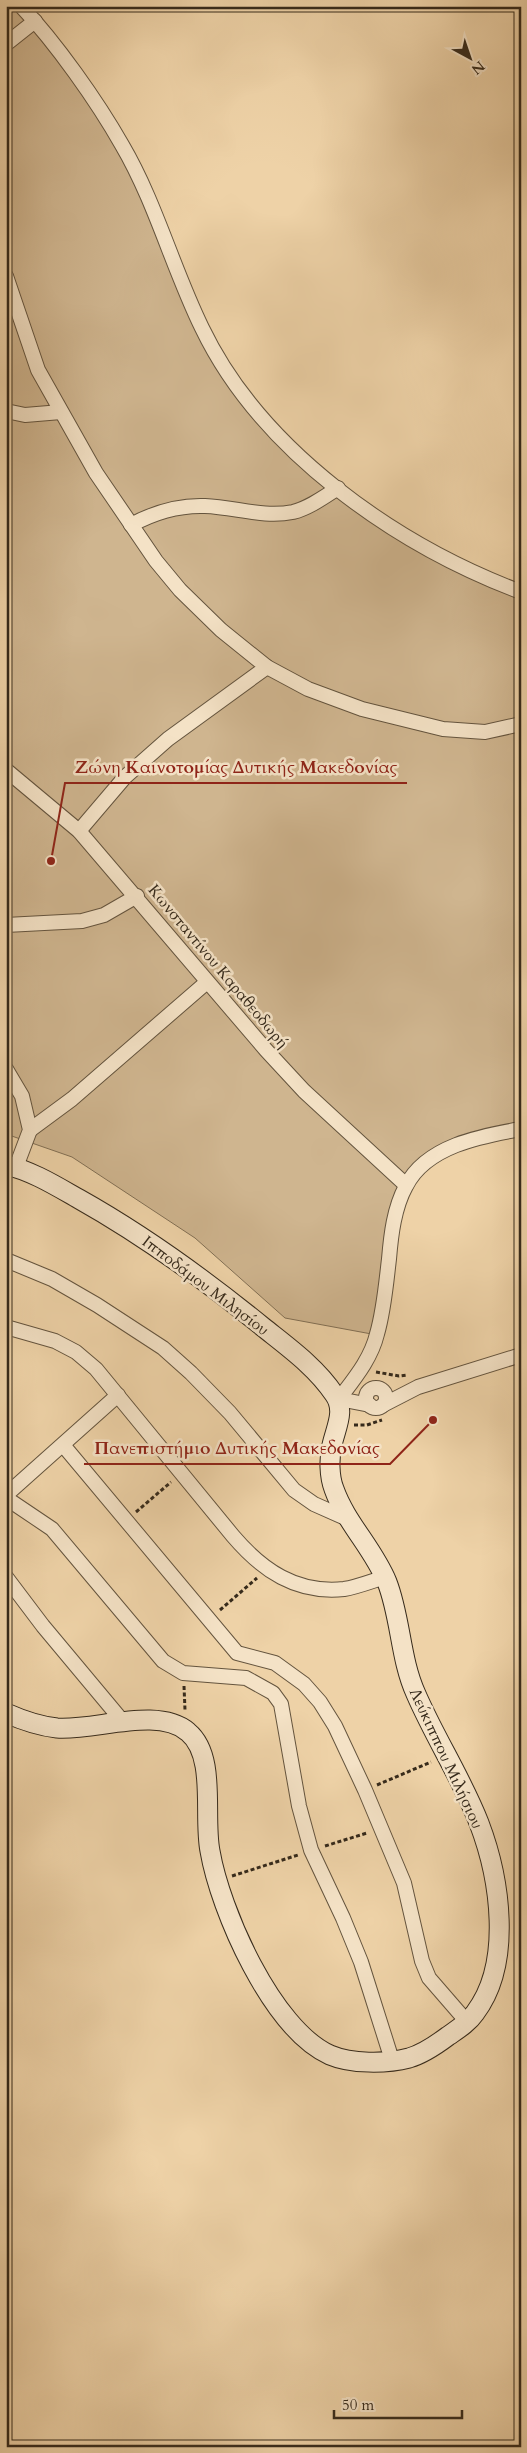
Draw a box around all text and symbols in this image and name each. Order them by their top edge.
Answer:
north arrow [444,32,494,82]
text: N [467,56,489,79]
callout: Ζώνη Καινοτομίας Δυτικής Μακεδονίας [65,750,407,783]
text: Ζώνη Καινοτομίας Δυτικής Μακεδονίας [75,755,398,780]
street label: Κωνσταντίνου Καραθεοδωρή [143,880,294,1054]
street label: Ιπποδάμου Μιλησίου [137,1231,273,1341]
callout: Πανεπιστήμιο Δυτικής Μακεδονίας [84,1431,390,1464]
text: Πανεπιστήμιο Δυτικής Μακεδονίας [94,1436,380,1461]
street label: Λεύκιππου Μιλήσιου [404,1684,488,1832]
scale bar [334,2388,462,2420]
text: 50 m [342,2395,374,2415]

